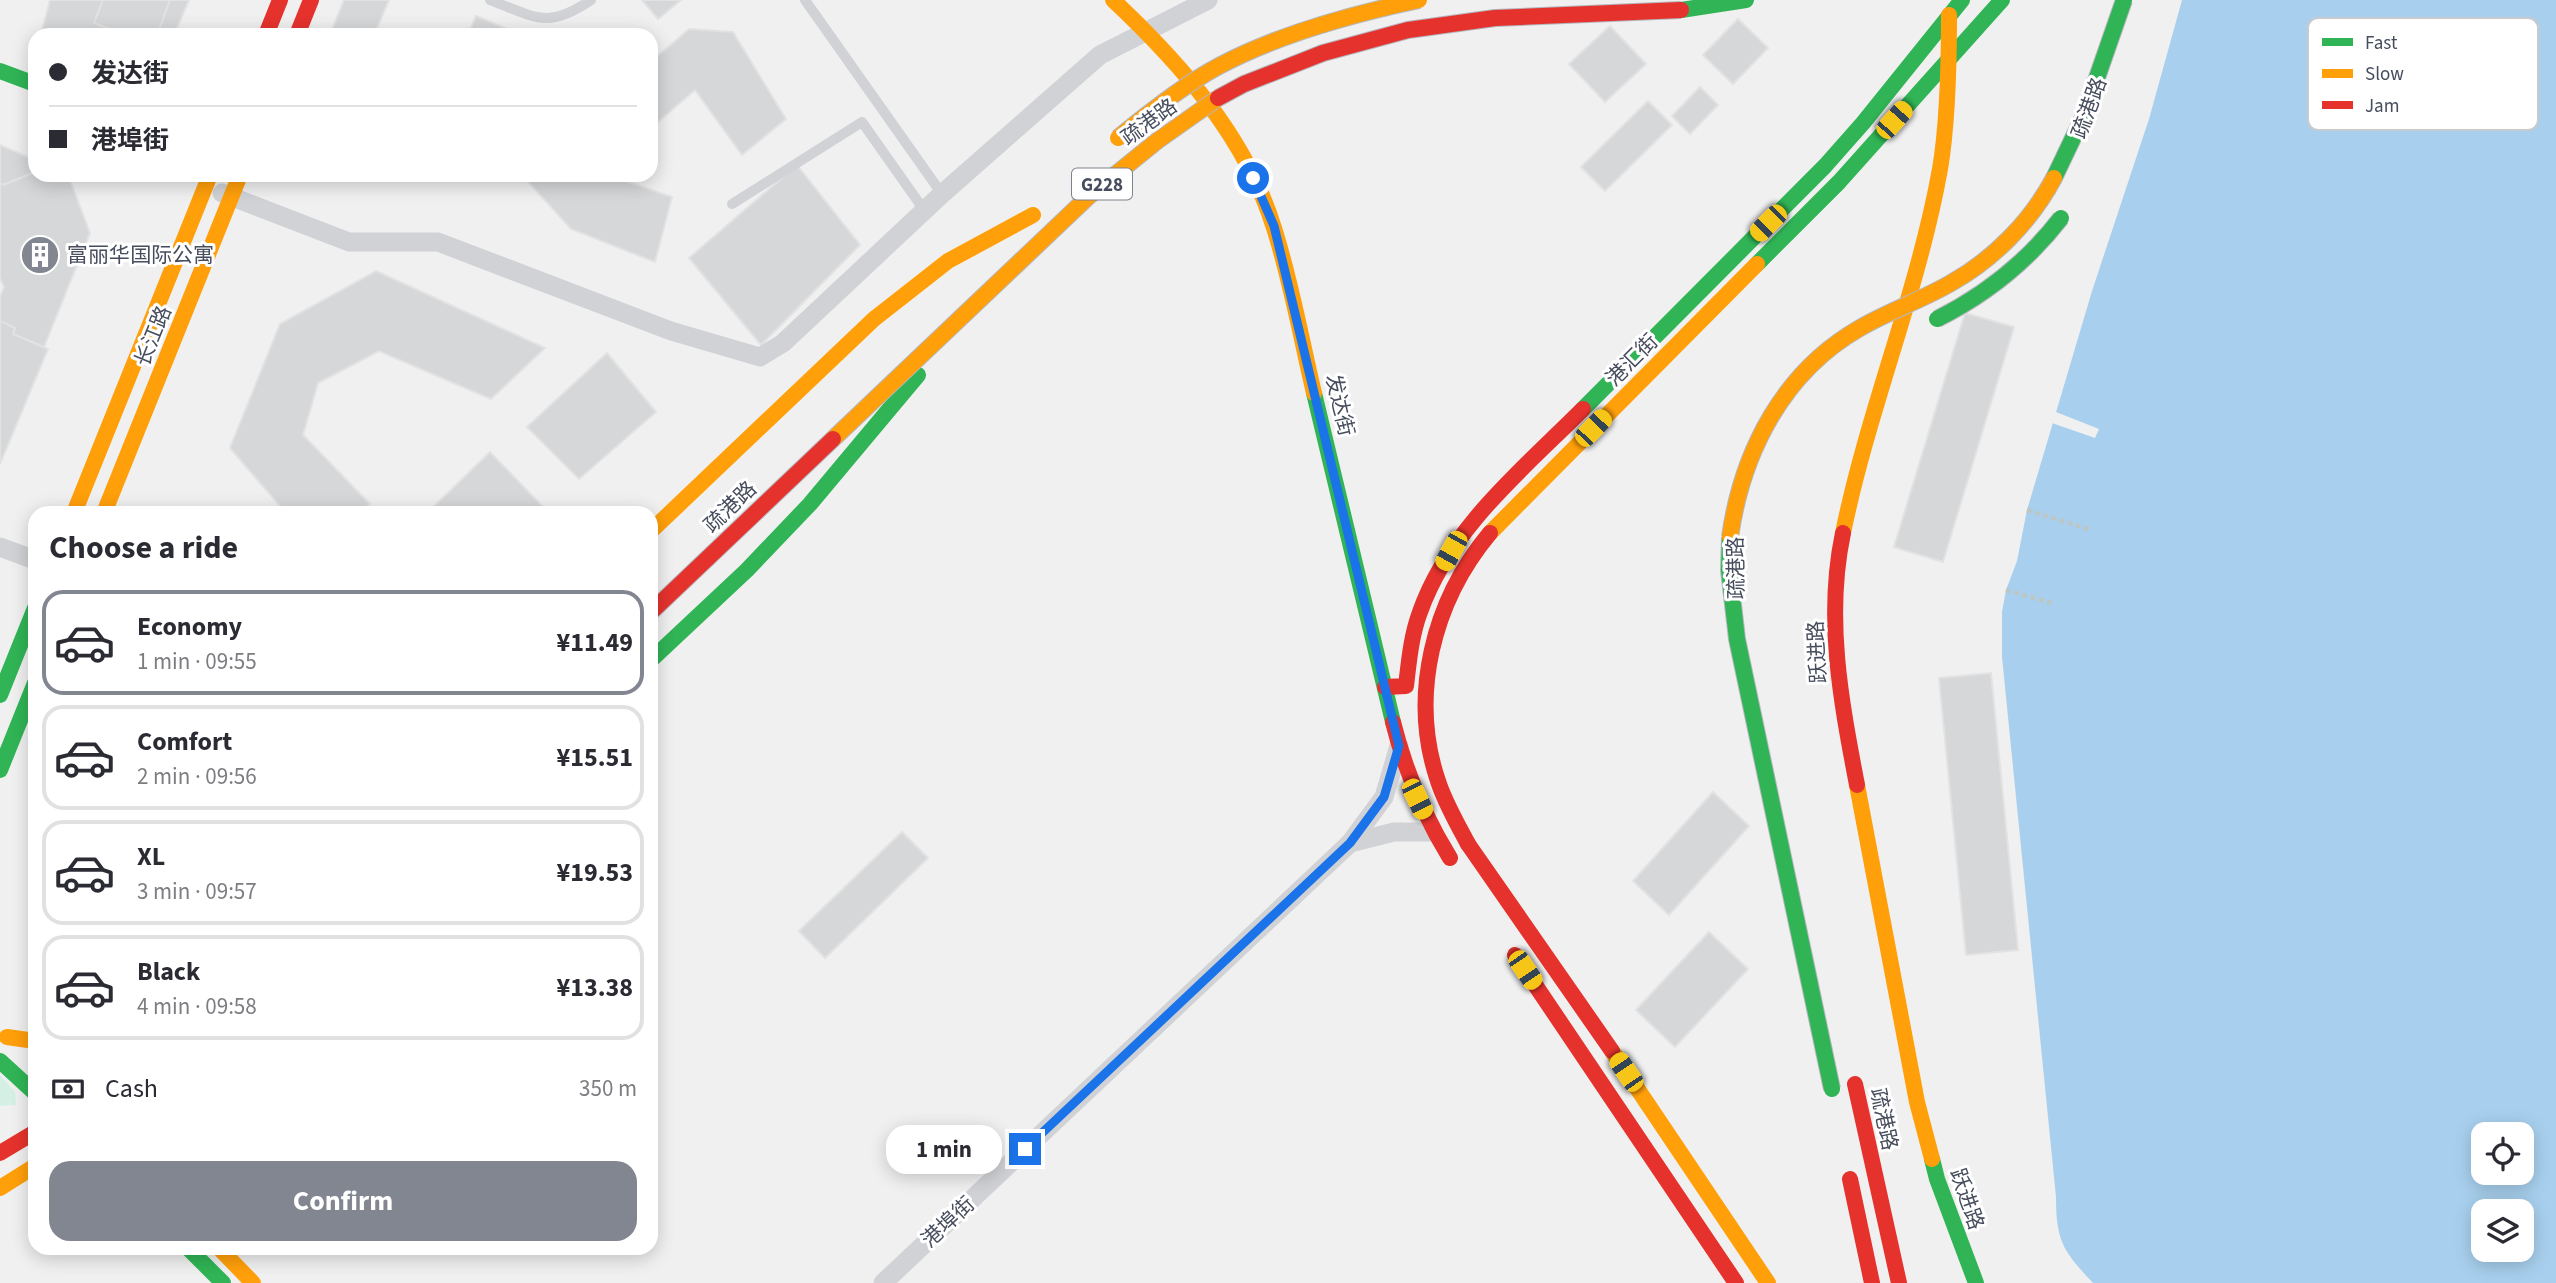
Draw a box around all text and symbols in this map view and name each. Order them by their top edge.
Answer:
legend [2308,18,2538,130]
text: Fast [2365,30,2398,57]
text: 发达街 [91,55,169,92]
text: Slow [2365,61,2404,88]
street label: 疏港路 [2064,73,2114,143]
street label: 疏港路 [1115,91,1183,153]
text: Jam [2365,93,2399,120]
car [1873,97,1916,143]
text: 港埠街 [91,122,169,159]
route start [1237,162,1269,194]
road number: G228 [1072,168,1132,200]
car [1746,201,1791,245]
building icon: 富丽华国际公寓 [19,234,61,276]
place label: 富丽华国际公寓 [67,240,214,270]
street label: 长江路 [127,301,179,371]
street label: 港汇街 [1599,327,1665,393]
street label: 发达街 [1318,371,1362,439]
car [1571,406,1616,450]
street label: 疏港路 [697,474,763,540]
text: Choose a ride [49,525,238,571]
car [1432,528,1471,574]
street label: 疏港路 [1720,536,1752,600]
text: Economy [137,608,242,645]
icon: car [53,611,116,674]
street label: 跃进路 [1800,620,1834,684]
text: ¥11.49 [557,624,633,661]
text: 1 min · 09:55 [137,645,257,678]
text: Comfort [137,723,232,760]
icon: car [53,726,116,789]
text: ¥15.51 [557,739,633,776]
text: 2 min · 09:56 [137,760,257,793]
car [1399,776,1436,822]
text: XL [137,838,165,875]
icon: car [53,841,116,904]
text: ¥19.53 [557,854,633,891]
text: 3 min · 09:57 [137,875,257,908]
car [1505,947,1546,993]
text: Black [137,953,200,990]
icon: car [53,956,116,1019]
text: ¥13.38 [557,969,633,1006]
text: 4 min · 09:58 [137,990,257,1023]
car [1606,1049,1647,1095]
icon: cash [49,1070,87,1108]
text: Cash [105,1070,158,1107]
text: 350 m [579,1072,637,1105]
street label: 疏港路 [1863,1085,1905,1153]
map controls [2471,1122,2534,1262]
button: locate [2471,1122,2534,1185]
callout: 1 min [885,1124,1000,1174]
text: 1 min [916,1133,972,1166]
route end [1009,1133,1041,1165]
button: Confirm [49,1161,637,1241]
street label: 跃进路 [1943,1164,1991,1234]
street label: 港埠街 [915,1190,981,1254]
button: layers [2471,1199,2534,1262]

